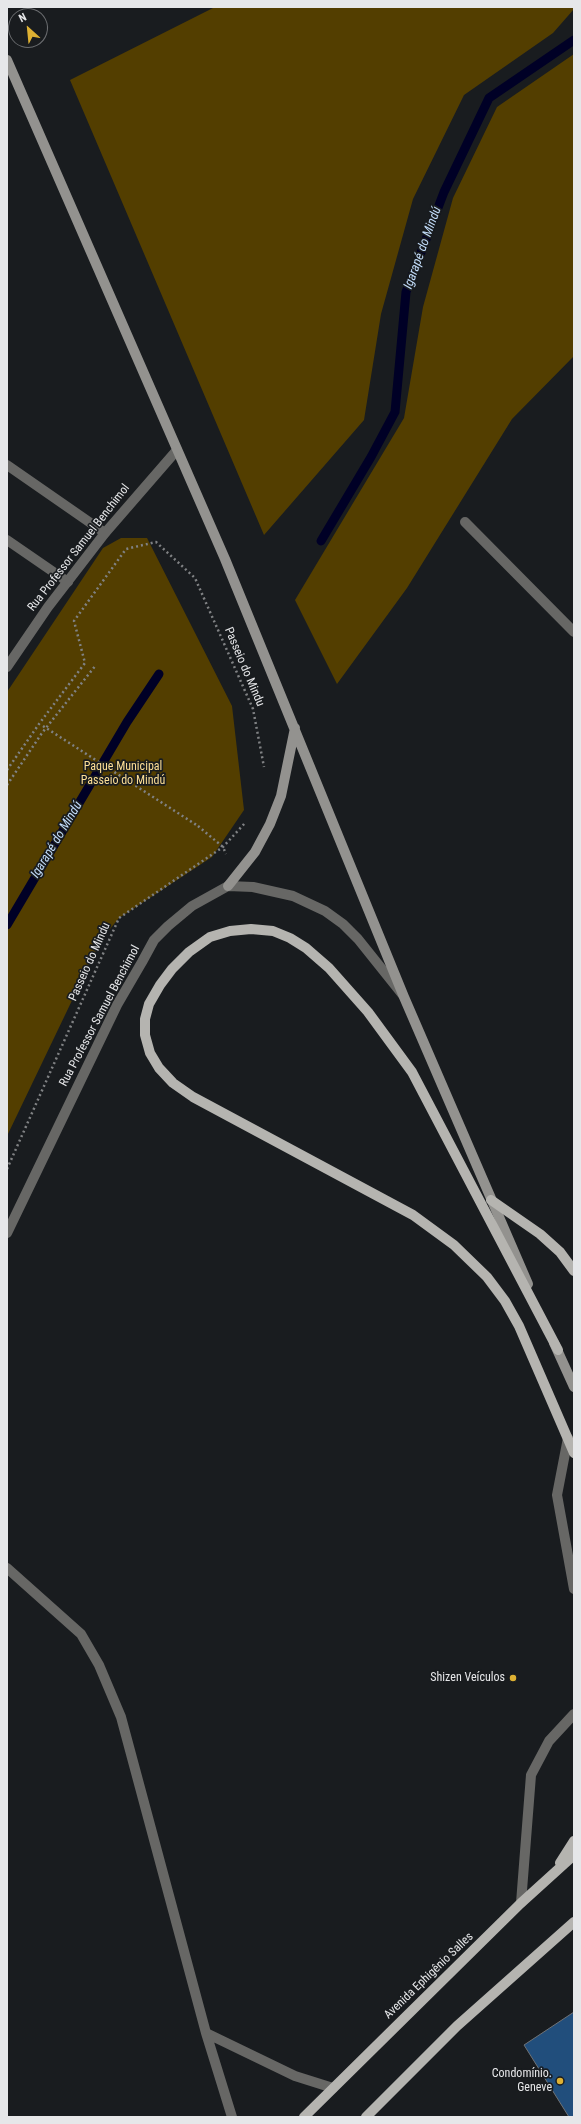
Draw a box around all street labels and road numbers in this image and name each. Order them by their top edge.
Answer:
street label: Rua Professor Samuel Benchimol [25,482,133,614]
street label: Passeio do Mindu [221,625,267,709]
street label: Passeio do Mindu [66,920,114,1004]
street label: Rua Professor Samuel Benchimol [57,943,143,1089]
street label: Avenida Ephigênio Salles [381,1930,477,2022]

